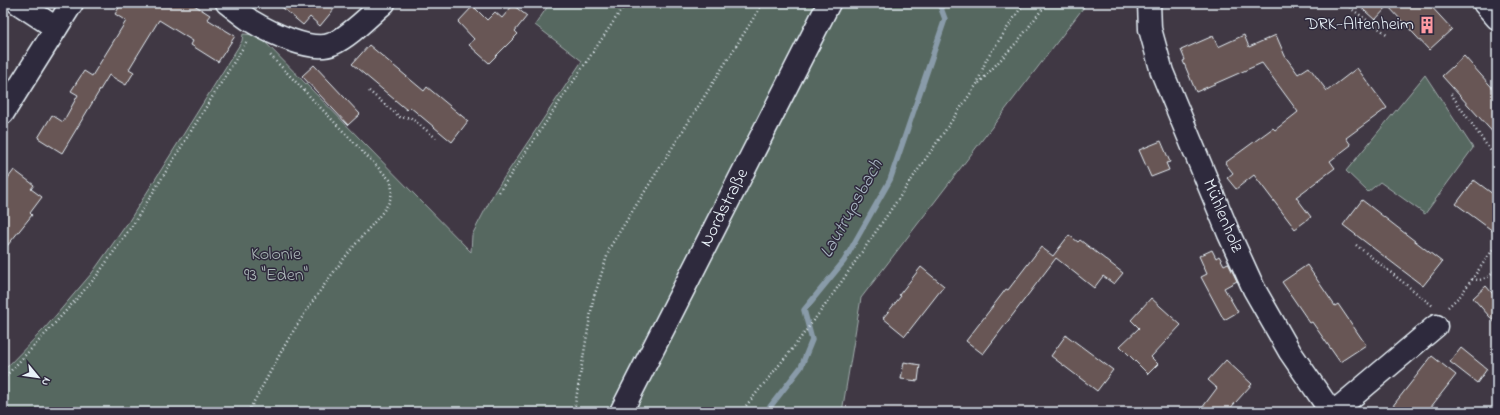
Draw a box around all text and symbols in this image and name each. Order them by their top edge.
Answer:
place label: DRK-Altenheim [1305,12,1414,38]
building icon: DRK-Altenheim [1417,15,1437,35]
water label: Lautrupsbach [814,154,891,263]
street label: Nordstraße [694,163,756,252]
street label: Mühlenholz [1195,175,1249,257]
park label: Kolonie 93 "Eden" [244,242,308,289]
north arrow [18,357,58,397]
text: N [37,374,55,388]

